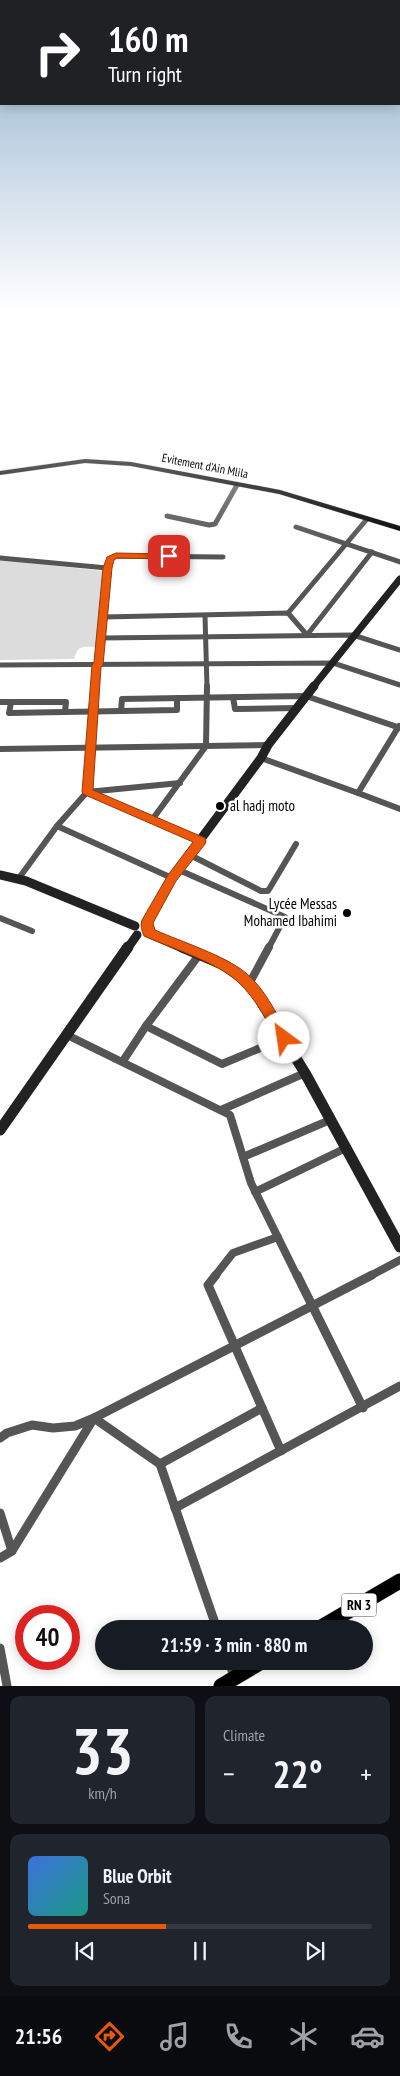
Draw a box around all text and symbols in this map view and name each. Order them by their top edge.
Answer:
text: 160 m [108,16,189,62]
icon: right [25,20,90,85]
text: Turn right [108,60,182,88]
street label: Evitement d'Ain Mlila [161,450,250,481]
pin [148,535,190,577]
icon: arrive [155,542,183,570]
place label: al hadj moto [230,796,295,815]
marker: al hadj moto [214,800,226,812]
place label: Lycée Messas Mohamed Ibahimi [244,894,337,930]
marker: Lycée Messas Mohamed Ibahimi [341,907,353,919]
position arrow [257,1011,309,1063]
road number: RN 3 [342,1594,376,1616]
speed limit sign: 40 [15,1605,80,1670]
text: 21:59 · 3 min · 880 m [161,1633,307,1657]
text: 33 [71,1708,134,1792]
text: Climate [223,1725,265,1745]
text: 22° [272,1749,323,1798]
text: − [223,1755,235,1792]
text: + [360,1755,372,1792]
text: km/h [88,1783,117,1803]
text: Blue Orbit [103,1864,172,1888]
text: Sona [103,1888,130,1908]
icon: previous [71,1937,99,1965]
icon: pause [186,1937,214,1965]
icon: next [301,1937,329,1965]
icon: directions [92,2019,127,2054]
icon: music [157,2019,192,2054]
icon: phone [221,2019,256,2054]
icon: climate [286,2019,321,2054]
icon: car [350,2019,385,2054]
text: 21:56 [15,2022,62,2050]

